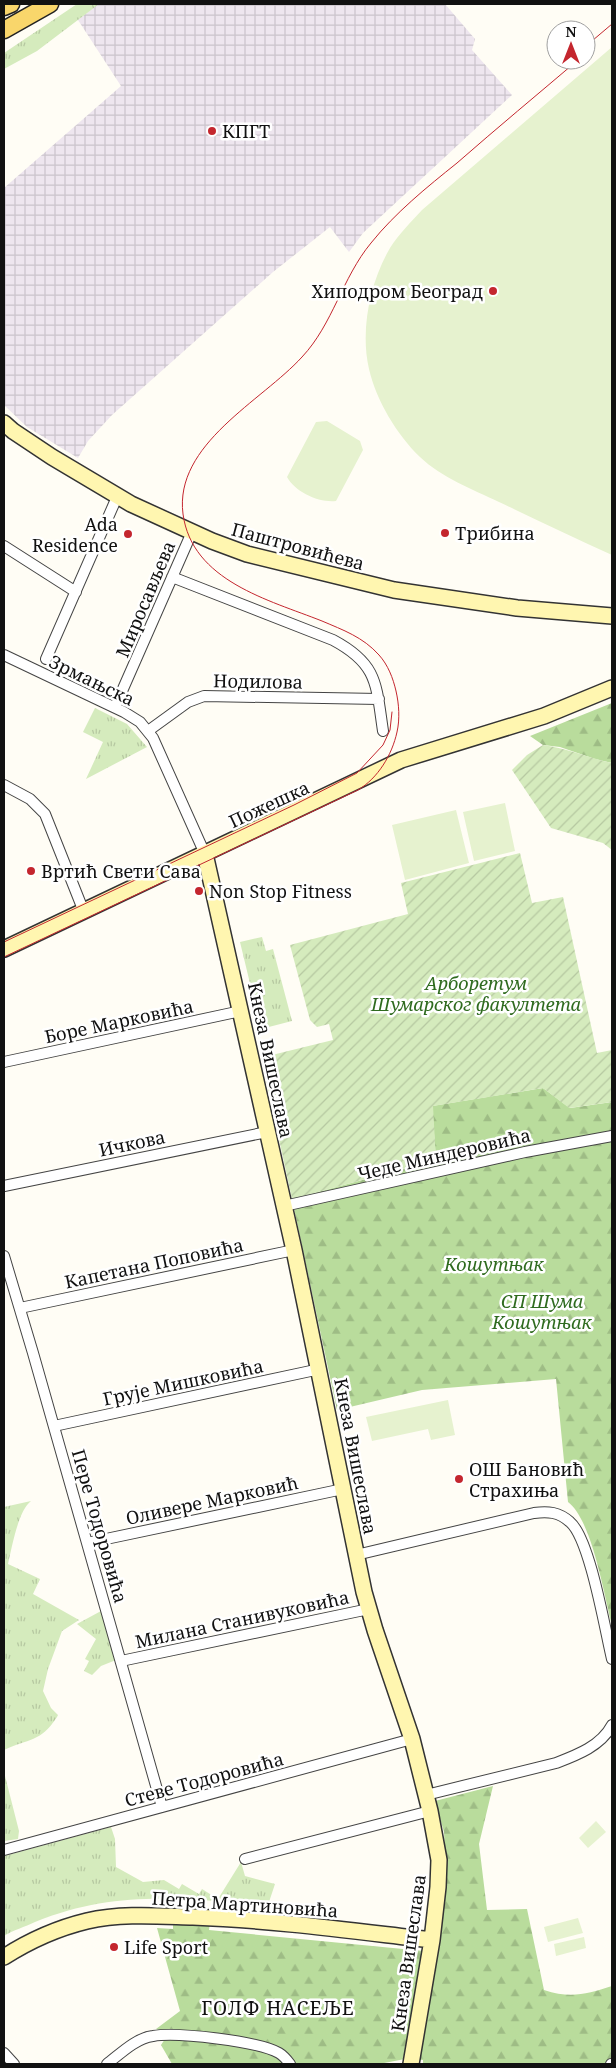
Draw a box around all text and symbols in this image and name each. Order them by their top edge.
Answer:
north arrow [546,20,596,70]
text: N [565,22,577,41]
place label: КПГТ [222,119,270,143]
marker: КПГТ [206,125,218,137]
place label: Хиподром Београд [311,279,483,303]
marker: Хиподром Београд [487,285,499,297]
place label: Ada Residence [32,512,118,557]
street label: Паштровићева [229,517,367,575]
place label: Трибина [455,521,535,545]
marker: Трибина [439,527,451,539]
marker: Ada Residence [122,528,134,540]
street label: Миросављева [110,537,180,661]
street label: Зрмањска [45,649,139,711]
street label: Нодилова [213,668,303,694]
street label: Пожешка [225,775,313,833]
place label: Вртић Свети Сава [41,859,201,883]
marker: Вртић Свети Сава [25,865,37,877]
place label: Non Stop Fitness [209,879,352,903]
marker: Non Stop Fitness [193,885,205,897]
park label: Арборетум Шумарског факултета [370,971,581,1016]
street label: Кнеза Вишеслава [243,980,299,1140]
street label: Боре Марковића [42,993,196,1049]
street label: Чеде Миндеровића [355,1122,533,1186]
street label: Ичкова [97,1124,167,1162]
street label: Капетана Поповића [62,1232,246,1294]
park label: Кошутњак [443,1252,545,1276]
park label: СП Шума Кошутњак [491,1289,593,1334]
street label: Грује Мишковића [100,1353,266,1411]
street label: Кнеза Вишеслава [329,1376,383,1536]
street label: Пере Тодоровића [67,1446,133,1606]
place label: ОШ Бановић Страхиња [469,1457,584,1502]
street label: Оливере Марковић [124,1470,301,1530]
marker: ОШ Бановић Страхиња [453,1473,465,1485]
street label: Милана Станивуковића [133,1585,351,1653]
street label: Стеве Тодоровића [122,1746,286,1812]
street label: Кнеза Вишеслава [385,1873,431,2033]
street label: Петра Мартиновића [151,1886,339,1922]
place label: Life Sport [124,1935,208,1959]
marker: Life Sport [108,1941,120,1953]
district label: ГОЛФ НАСЕЉЕ [201,1995,355,2021]

